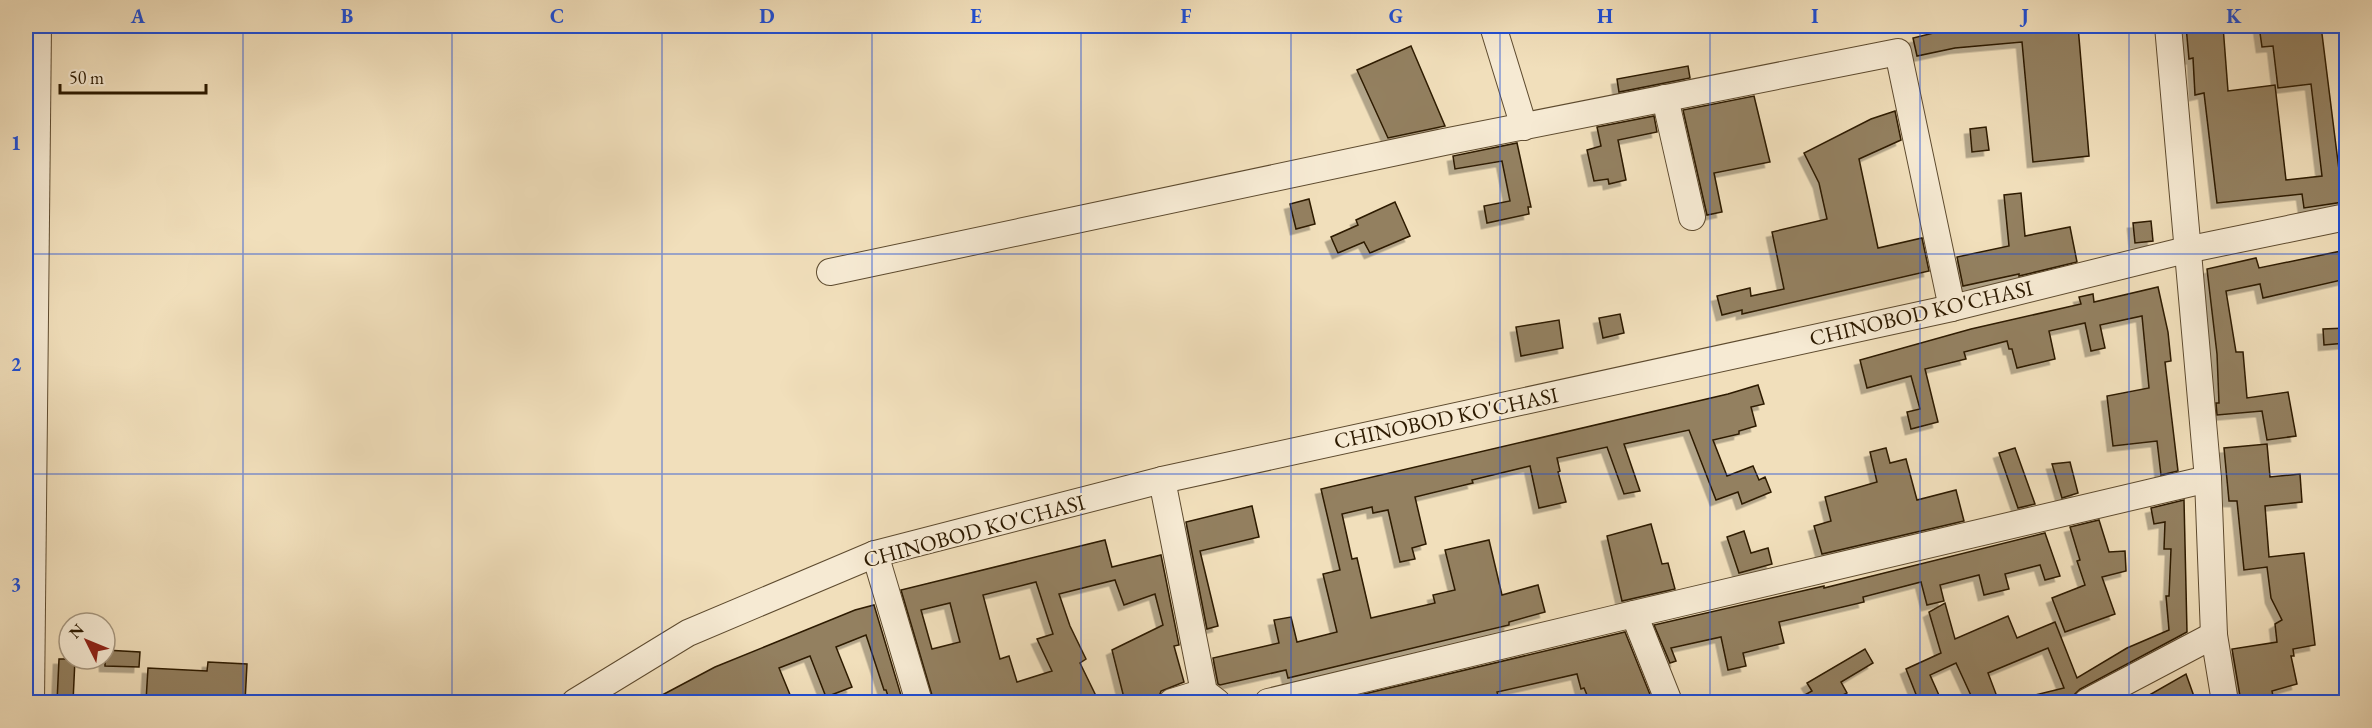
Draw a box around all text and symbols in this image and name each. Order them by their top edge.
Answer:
text: A [130,3,146,29]
text: B [341,3,353,29]
text: C [550,3,564,29]
text: D [759,3,775,29]
text: E [970,3,982,29]
text: F [1181,3,1192,29]
text: G [1389,3,1403,29]
text: H [1597,3,1613,29]
text: I [1811,3,1819,29]
text: J [2019,3,2029,29]
text: K [2226,3,2242,29]
scale bar [60,57,206,95]
text: 50 m [69,66,104,89]
text: 1 [11,130,21,156]
street label: CHINOBOD KO'CHASI [1806,273,2036,353]
text: 2 [11,351,22,377]
street label: CHINOBOD KO'CHASI [1331,380,1561,456]
street label: CHINOBOD KO'CHASI [860,487,1089,575]
text: 3 [11,571,21,597]
north arrow [57,611,117,671]
text: N [64,619,89,643]

